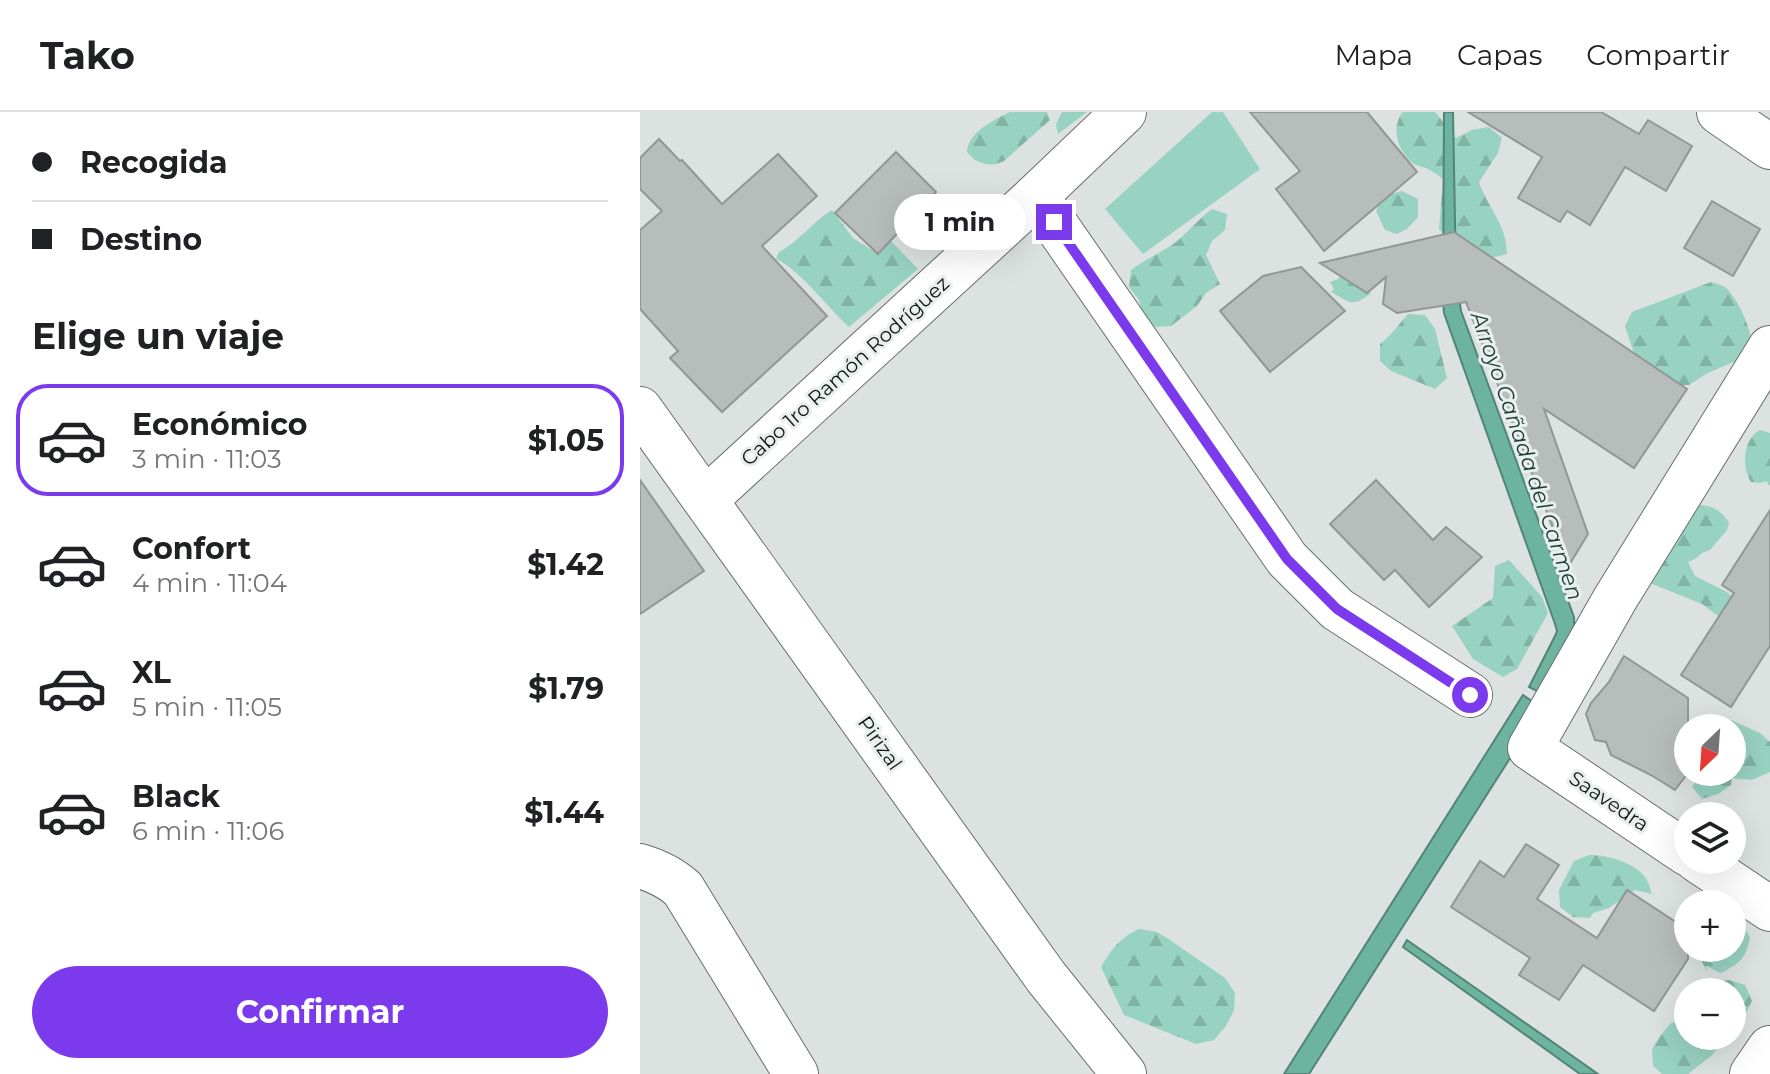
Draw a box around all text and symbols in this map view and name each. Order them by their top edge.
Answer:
text: Tako [40,32,135,79]
text: Mapa [1334,38,1413,72]
text: Capas [1457,38,1542,72]
text: Compartir [1586,38,1730,72]
text: Recogida [80,144,227,181]
callout: 1 min [894,194,1026,250]
route end [1036,204,1072,240]
text: 1 min [925,206,995,238]
text: Destino [80,221,202,258]
street label: Cabo 1ro Ramón Rodríguez [736,271,954,471]
water label: Arroyo Cañada del Carmen [1464,306,1589,604]
text: Elige un viaje [32,314,284,358]
icon: car [36,404,108,476]
text: Económico [132,406,307,443]
text: $1.05 [528,422,604,459]
text: 3 min · 11:03 [132,443,282,475]
icon: car [36,528,108,600]
text: Confort [132,530,251,567]
text: $1.42 [527,546,604,583]
text: 4 min · 11:04 [132,567,287,599]
icon: car [36,652,108,724]
text: XL [132,654,171,691]
text: $1.79 [528,670,604,707]
route start [1452,677,1488,713]
text: 5 min · 11:05 [132,691,282,723]
street label: Pirizal [853,711,907,775]
north arrow [1674,714,1746,786]
map controls [1674,714,1746,1050]
street label: Saavedra [1565,766,1653,836]
icon: car [36,776,108,848]
text: Black [132,778,220,815]
text: $1.44 [524,794,604,831]
button: layers [1674,802,1746,874]
text: 6 min · 11:06 [132,815,284,847]
button: + [1674,890,1746,962]
button: Confirmar [32,966,608,1058]
button: − [1674,978,1746,1050]

